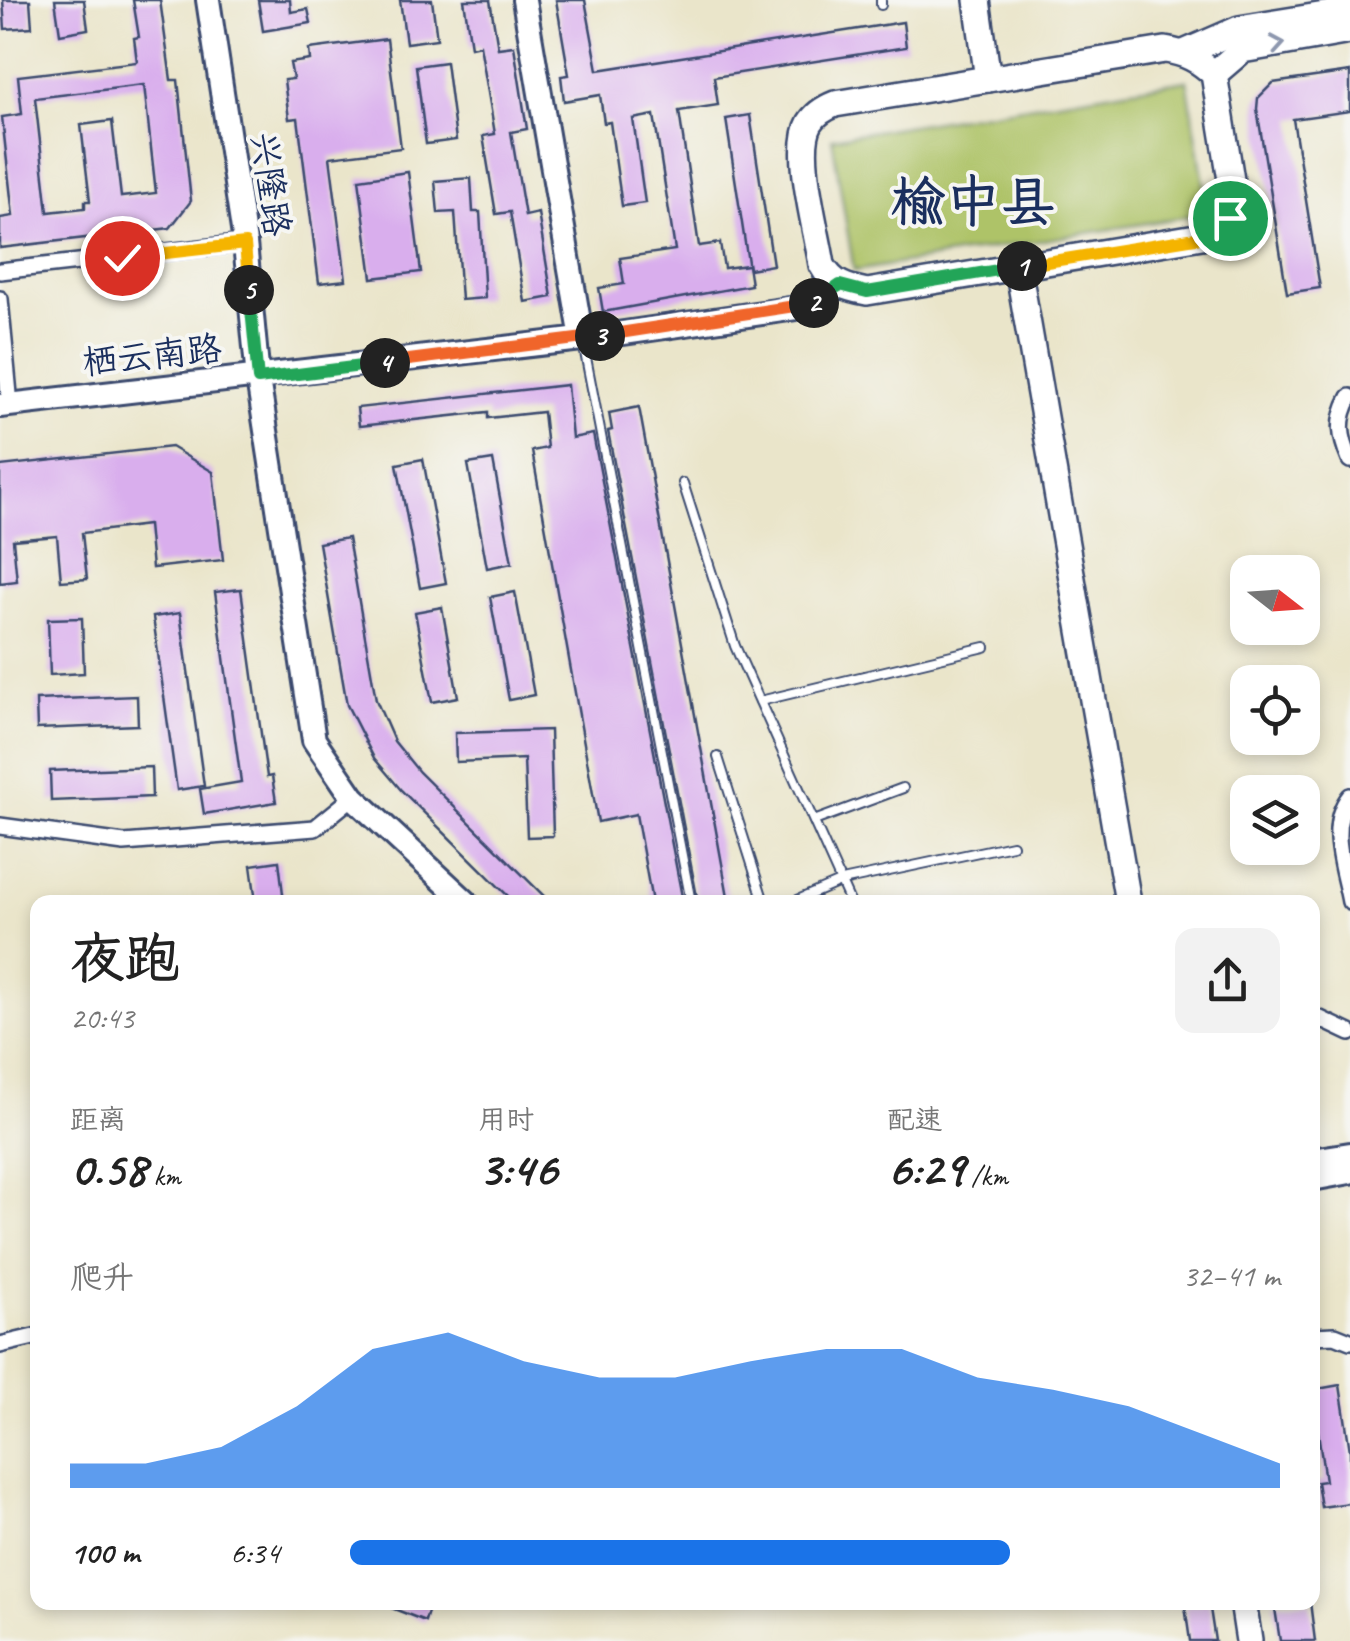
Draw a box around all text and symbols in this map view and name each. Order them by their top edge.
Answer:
one-way arrow [1270,34,1286,55]
street label: 兴隆路 [241,129,300,239]
district label: 榆中县 [890,167,1056,237]
pin [1188,176,1273,261]
icon: arrive [1203,191,1258,246]
pin [80,216,165,301]
icon: check [95,231,150,286]
pin: 1 [997,241,1047,291]
text: 1 [1016,248,1028,283]
pin: 5 [224,265,274,315]
text: 5 [243,272,255,307]
pin: 2 [789,278,839,328]
text: 2 [808,285,820,320]
pin: 3 [575,311,625,361]
text: 3 [594,318,606,353]
street label: 栖云南路 [80,326,224,385]
pin: 4 [360,338,410,388]
text: 4 [379,345,391,380]
north arrow [1230,555,1320,645]
map controls [1230,555,1320,865]
button: locate [1230,665,1320,755]
button: layers [1230,775,1320,865]
text: 夜跑 [70,924,180,994]
button: share [1175,928,1280,1033]
text: 20:43 [70,997,134,1038]
text: 距离 [70,1102,126,1137]
text: 用时 [478,1102,534,1137]
text: 配速 [887,1102,943,1137]
text: 0.58 [70,1137,147,1200]
text: 3:46 [478,1137,557,1200]
text: 6:29 [887,1137,965,1200]
text: km [147,1158,181,1193]
text: /km [965,1158,1008,1193]
text: 32–41 m [1182,1255,1280,1296]
text: 爬升 [70,1257,134,1298]
text: 100 m [70,1532,139,1573]
text: 6:34 [230,1532,280,1573]

